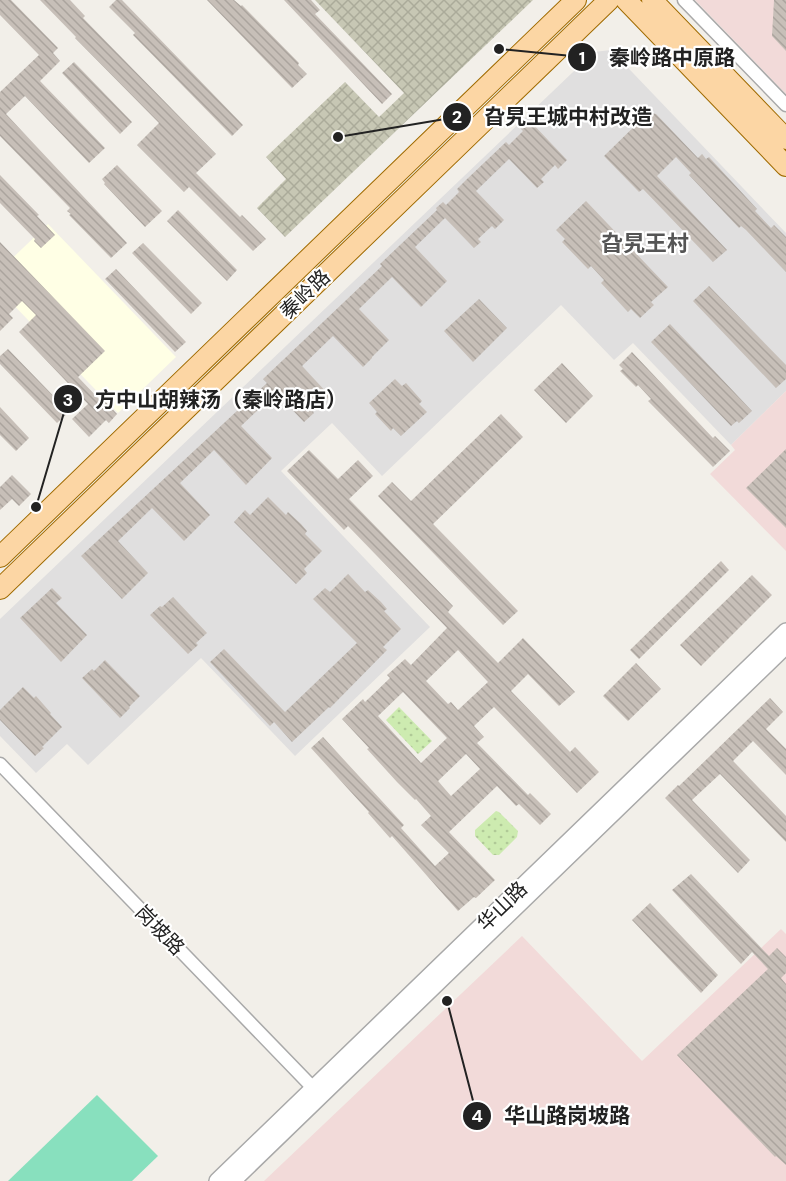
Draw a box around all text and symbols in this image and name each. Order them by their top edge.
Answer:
callout: 秦岭路中原路 [567,38,747,77]
text: 秦岭路中原路 [609,44,735,72]
text: 1 [579,46,585,70]
callout: 旮旯王城中村改造 [442,97,664,136]
text: 旮旯王城中村改造 [484,103,652,131]
text: 2 [452,105,462,129]
district label: 旮旯王村 [601,229,689,258]
street label: 秦岭路 [274,264,336,324]
callout: 方中山胡辣汤（秦岭路店） [53,380,359,419]
text: 方中山胡辣汤（秦岭路店） [95,386,347,414]
text: 3 [63,388,73,412]
street label: 华山路 [471,876,533,936]
street label: 岗坡路 [130,899,190,961]
callout: 华山路岗坡路 [462,1096,642,1135]
text: 华山路岗坡路 [504,1102,630,1130]
text: 4 [471,1104,483,1128]

